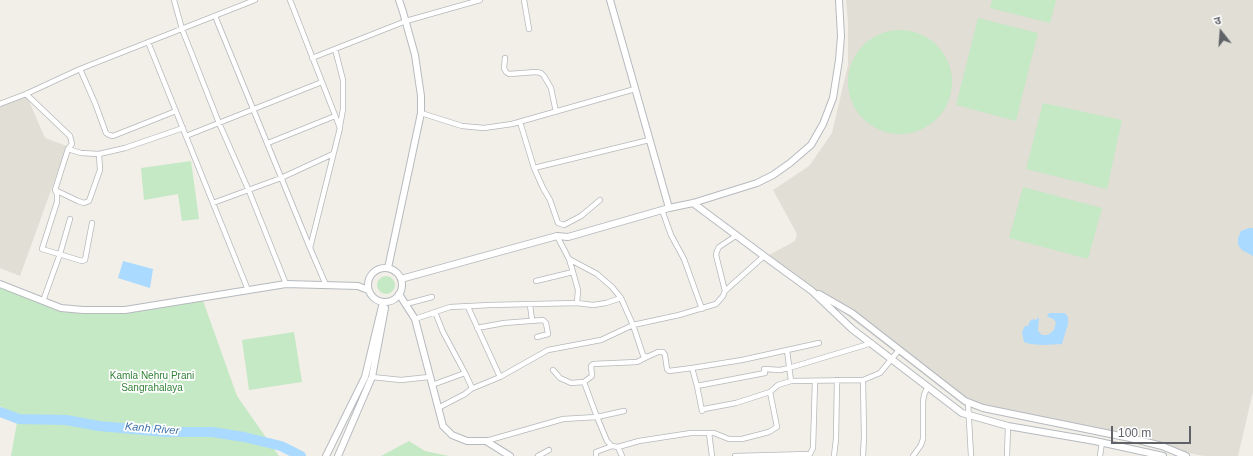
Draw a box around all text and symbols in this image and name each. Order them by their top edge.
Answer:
north arrow [1201,12,1241,52]
text: उ [1213,14,1222,27]
park label: Kamla Nehru Prani Sangrahalaya [110,370,194,394]
scale bar [1113,418,1193,444]
water label: Kanh River [124,420,180,438]
text: 100 m [1118,426,1151,440]

